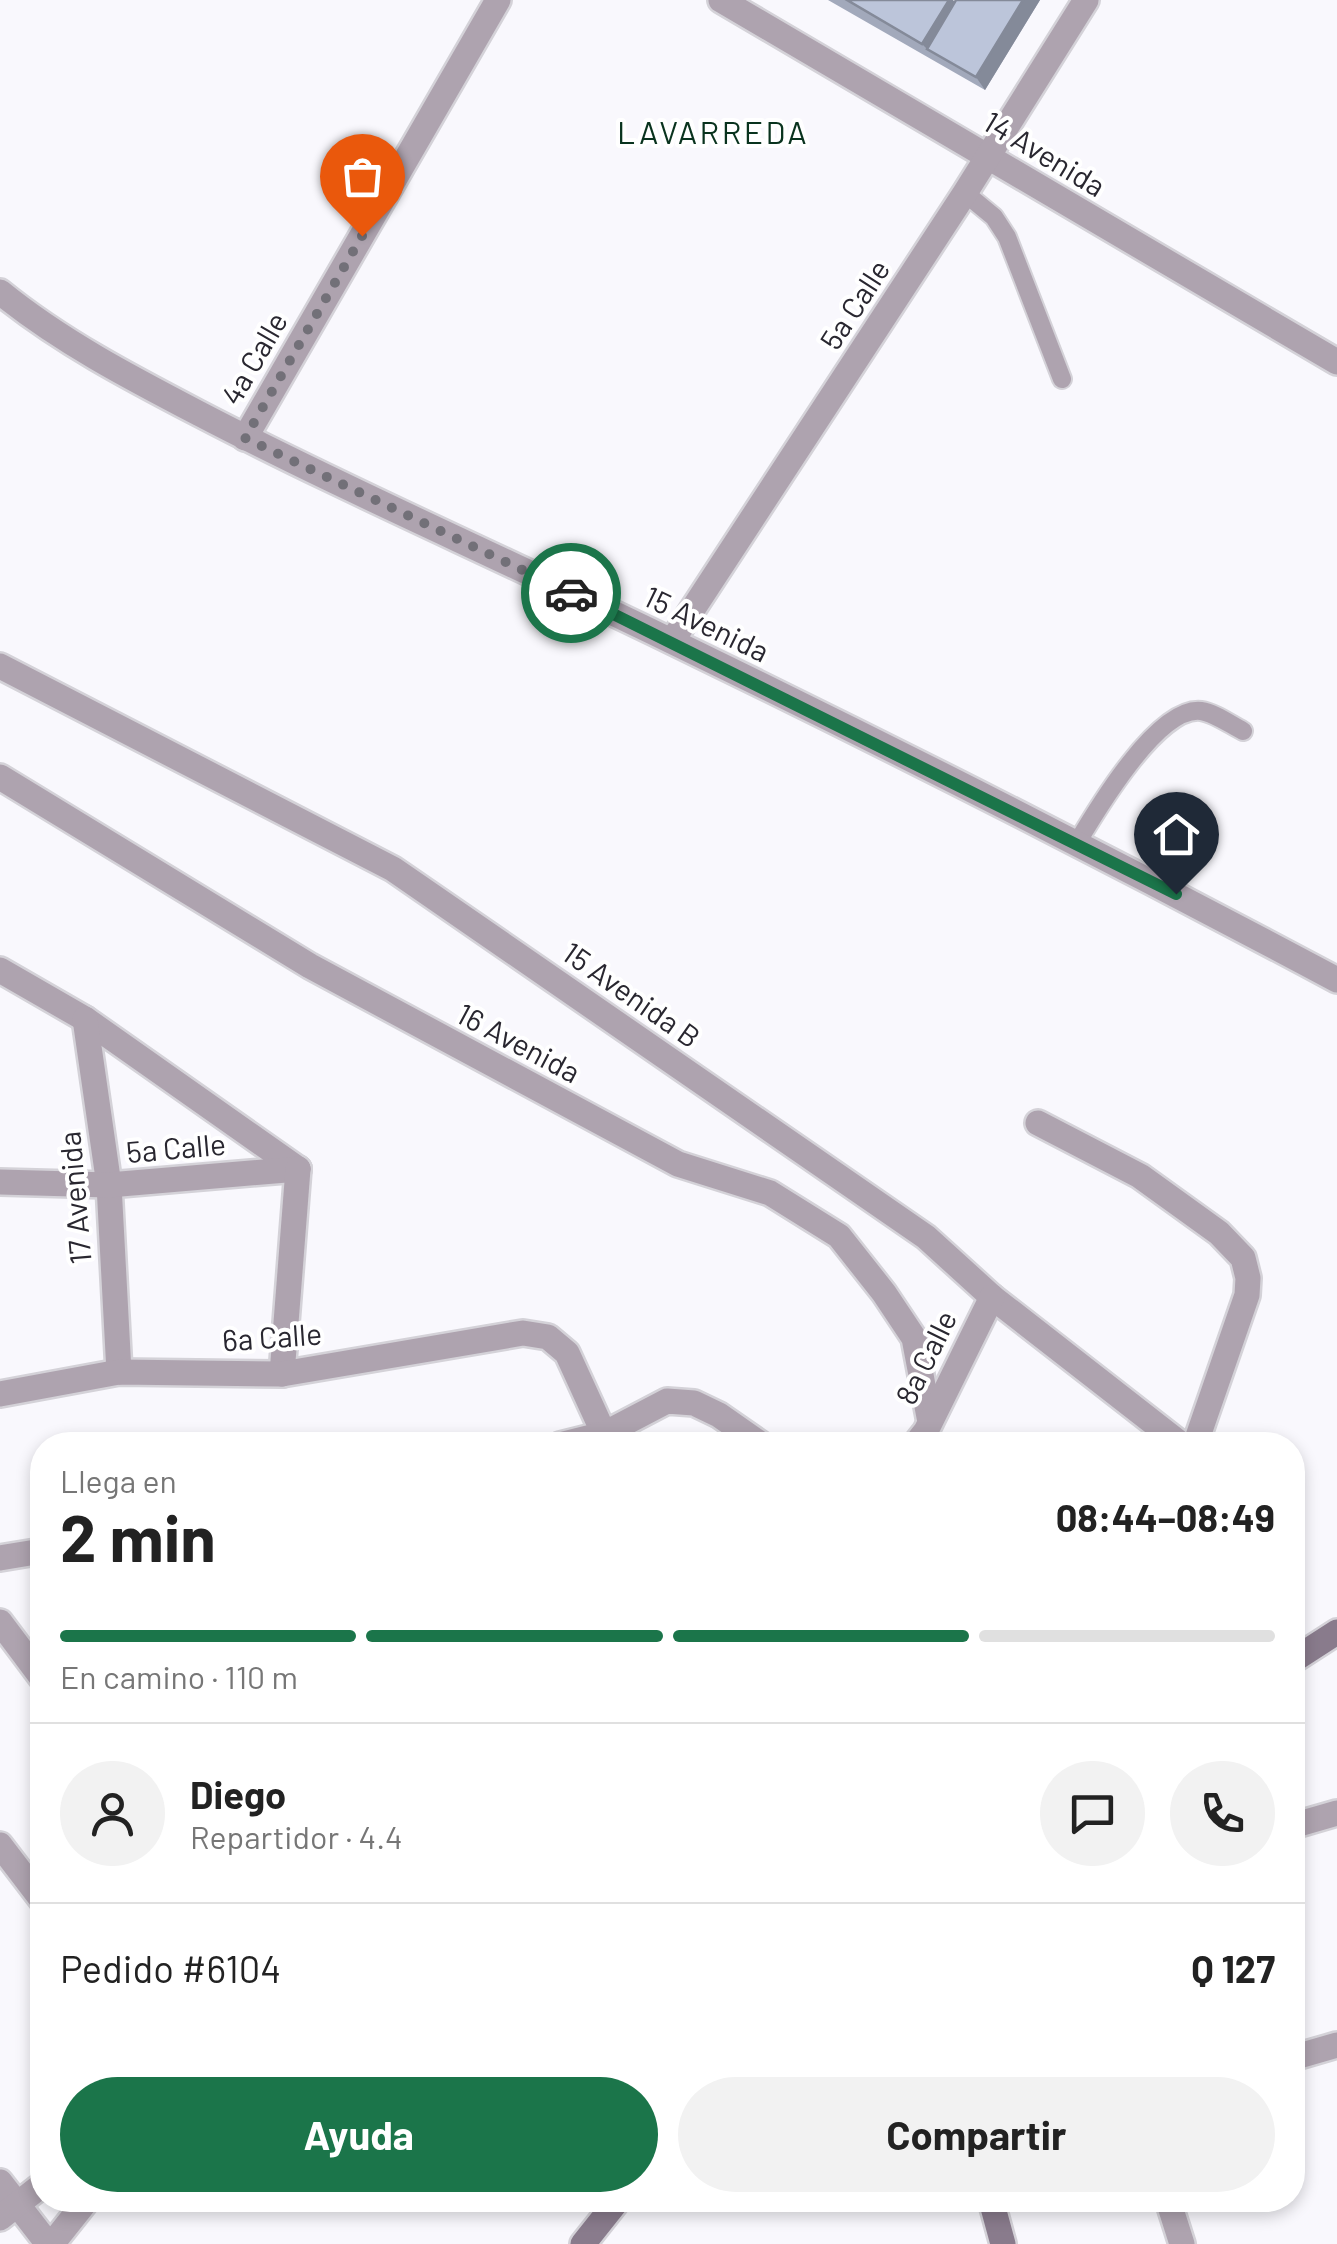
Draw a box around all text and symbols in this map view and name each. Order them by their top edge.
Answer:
street label: 14 Avenida [978,103,1112,203]
district label: LAVARREDA [617,112,809,150]
pin [320,134,405,237]
icon: bag [335,149,390,204]
street label: 5a Calle [812,252,896,356]
street label: 4a Calle [212,305,294,411]
courier [521,543,621,643]
icon: car [544,566,599,621]
street label: 15 Avenida [639,577,775,669]
pin [1134,792,1219,895]
icon: home [1149,807,1204,862]
street label: 15 Avenida B [556,934,708,1054]
street label: 16 Avenida [451,995,587,1089]
street label: 5a Calle [125,1125,227,1169]
street label: 17 Avenida [50,1130,98,1266]
street label: 8a Calle [887,1304,963,1410]
street label: 6a Calle [221,1315,323,1357]
text: Llega en [60,1461,177,1499]
text: 08:44–08:49 [1056,1494,1275,1540]
text: 2 min [60,1497,216,1575]
text: En camino · 110 m [60,1657,298,1695]
button: person [60,1761,165,1866]
button: chat [1040,1761,1145,1866]
button: phone [1170,1761,1275,1866]
text: Diego [190,1771,286,1817]
text: Repartidor · 4.4 [190,1817,403,1855]
text: Pedido #6104 [60,1945,281,1991]
text: Q 127 [1191,1945,1275,1991]
button: Ayuda [60,2077,658,2192]
button: Compartir [678,2077,1275,2192]

